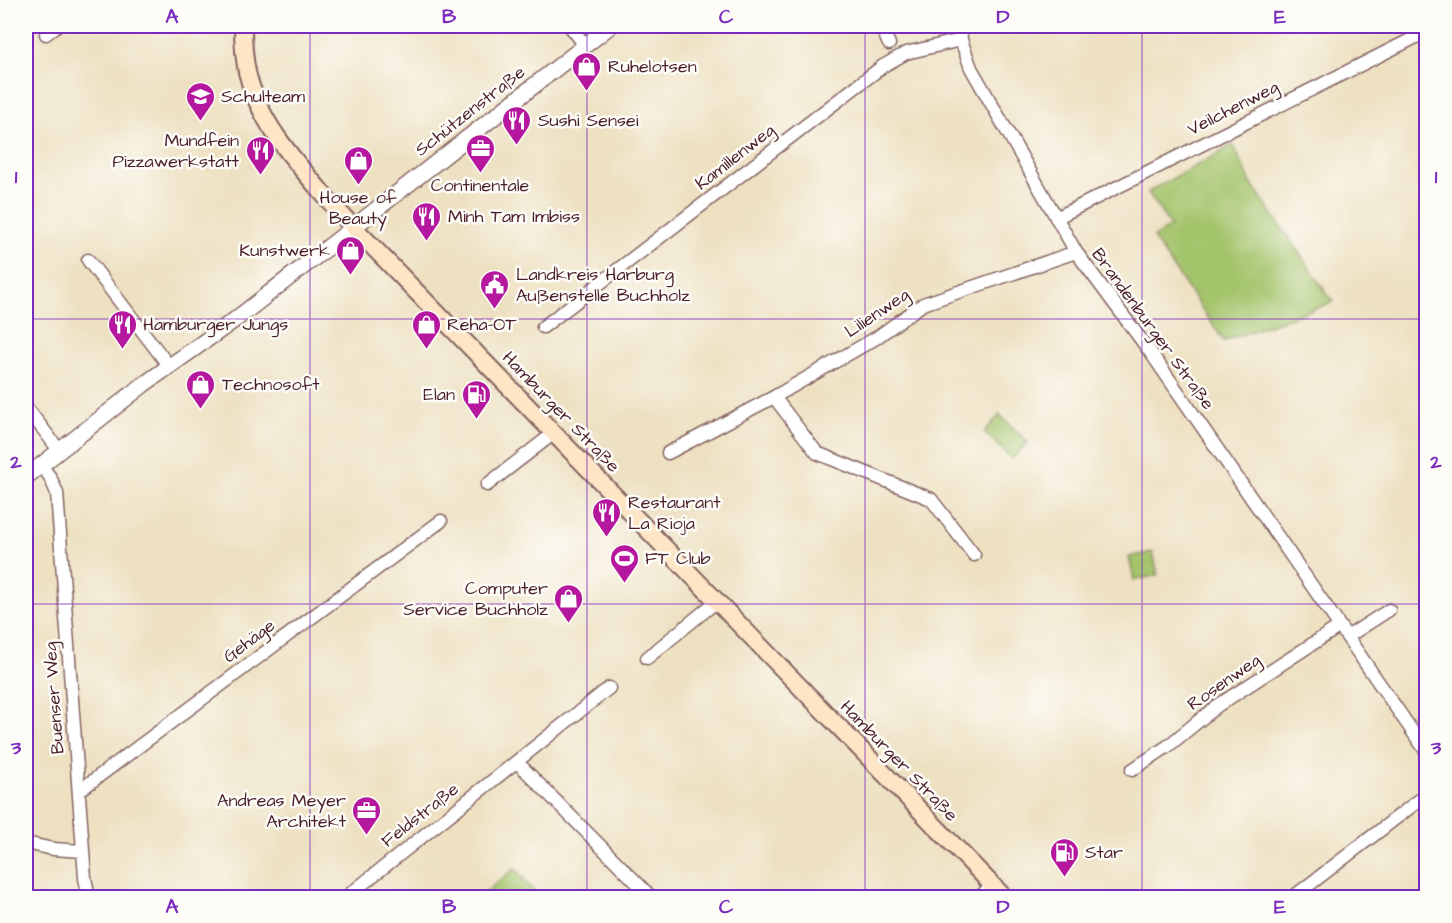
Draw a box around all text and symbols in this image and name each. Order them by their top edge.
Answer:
text: A [166,3,179,31]
text: B [442,3,457,31]
text: C [719,3,734,31]
text: D [997,3,1010,31]
text: E [1274,3,1286,31]
shop icon: Ruhelotsen [571,50,603,92]
place label: Ruhelotsen [608,54,697,79]
street label: Schützenstraße [410,60,531,162]
street label: Veilchenweg [1183,74,1283,143]
school or university icon: Schulteam [184,80,216,122]
place label: Schulteam [221,84,305,109]
restaurant icon: Sushi Sensei [501,104,533,146]
place label: Sushi Sensei [538,108,639,133]
street label: Kamillenweg [690,118,781,197]
place label: Mundfein Pizzawerkstatt [113,128,240,174]
office icon: Continentale [464,132,496,174]
restaurant icon: Mundfein Pizzawerkstatt [244,134,276,176]
shop icon: House of Beauty [342,144,374,186]
text: 1 [15,163,18,191]
text: 1 [1435,163,1438,191]
place label: Continentale [431,173,530,198]
place label: House of Beauty [320,185,397,232]
restaurant icon: Minh Tam Imbiss [411,200,443,242]
place label: Minh Tam Imbiss [448,204,580,229]
shop icon: Kunstwerk [335,234,367,276]
place label: Kunstwerk [239,238,330,263]
street label: Brandenburger Straße [1085,243,1220,416]
place label: Landkreis Harburg Außenstelle Buchholz [516,262,690,308]
public building icon: Landkreis Harburg Außenstelle Buchholz [479,268,511,310]
street label: Lilienweg [840,282,915,345]
restaurant icon: Hamburger Jungs [106,308,138,350]
shop icon: Reha-OT [410,308,442,350]
place label: Hamburger Jungs [143,312,288,338]
place label: Reha-OT [447,312,517,337]
street label: Hamburger Straße [496,346,626,479]
shop icon: Technosoft [185,368,217,410]
place label: Technosoft [222,372,320,397]
fuel station icon: Elan [460,378,492,420]
place label: Elan [423,382,455,407]
text: 2 [9,448,22,476]
text: 2 [1429,448,1442,476]
place label: Restaurant La Rioja [628,490,721,536]
restaurant icon: Restaurant La Rioja [591,496,623,538]
sports icon: FT Club [608,542,640,584]
place label: FT Club [645,546,711,571]
place label: Computer Service Buchholz [403,576,548,622]
shop icon: Computer Service Buchholz [553,582,585,624]
street label: Gehäge [218,613,281,670]
street label: Buenser Weg [38,641,71,755]
street label: Rosenweg [1182,648,1266,717]
street label: Hamburger Straße [834,695,964,828]
text: 3 [10,734,22,762]
text: 3 [1430,734,1442,762]
street label: Feldstraße [376,777,464,853]
place label: Andreas Meyer Architekt [217,788,347,834]
office icon: Andreas Meyer Architekt [351,794,383,836]
fuel station icon: Star [1048,836,1080,878]
place label: Star [1085,840,1123,865]
text: A [166,893,179,921]
text: B [442,893,457,921]
text: C [719,893,734,921]
text: D [997,893,1010,921]
text: E [1274,893,1286,921]

